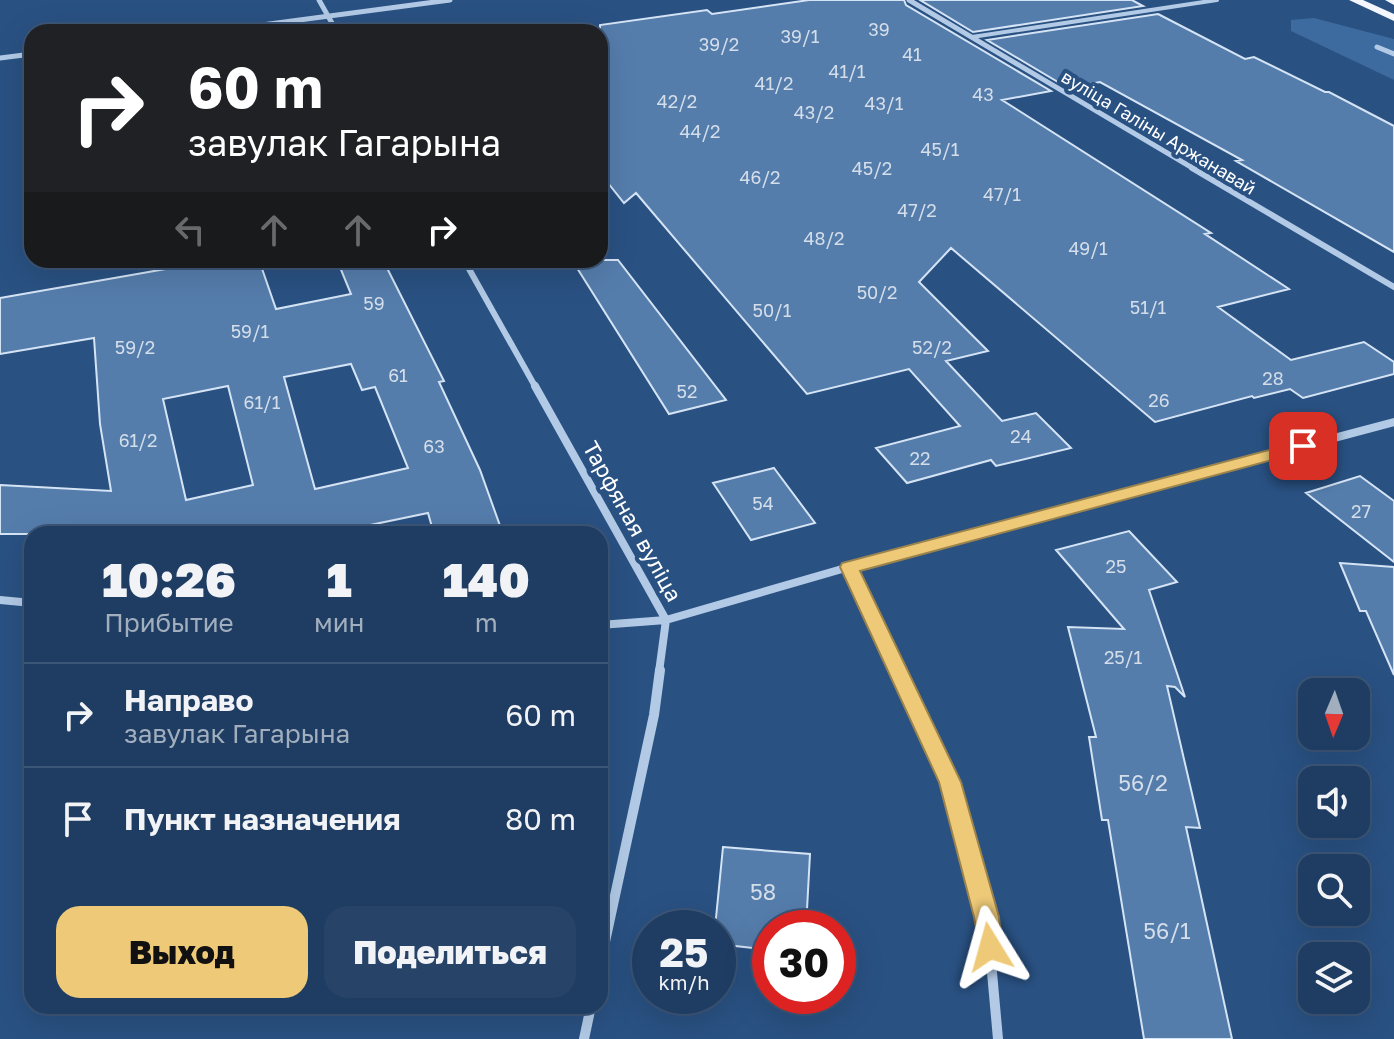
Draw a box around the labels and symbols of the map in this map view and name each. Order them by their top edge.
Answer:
house number: 39 [868,18,890,40]
house number: 39/1 [781,25,820,47]
house number: 39/2 [699,33,739,55]
house number: 41 [902,43,922,65]
house number: 41/1 [828,60,866,82]
street label: вуліца Галіны Аржанавай [1058,65,1260,199]
house number: 41/2 [755,72,793,94]
house number: 43 [972,83,994,105]
house number: 42/2 [657,90,697,112]
house number: 43/1 [865,92,904,114]
house number: 43/2 [794,101,834,123]
house number: 44/2 [679,120,721,142]
house number: 45/1 [921,138,960,160]
house number: 45/2 [852,157,892,179]
house number: 46/2 [740,166,780,188]
house number: 47/1 [983,183,1021,205]
house number: 47/2 [897,199,937,221]
house number: 48/2 [803,227,845,249]
house number: 49/1 [1068,237,1108,259]
house number: 50/2 [857,281,897,303]
house number: 59 [363,292,385,314]
house number: 51/1 [1130,296,1167,318]
house number: 50/1 [753,299,792,321]
house number: 59/1 [231,320,270,342]
house number: 59/2 [115,336,155,358]
house number: 52/2 [912,336,952,358]
house number: 61 [388,364,408,386]
house number: 28 [1262,367,1284,389]
house number: 52 [677,380,697,402]
house number: 26 [1148,389,1170,411]
house number: 61/1 [244,391,281,413]
pin [1269,412,1337,480]
house number: 24 [1010,425,1032,447]
house number: 61/2 [119,429,157,451]
house number: 63 [423,435,445,457]
street label: Тарфяная вуліца [578,436,688,606]
house number: 22 [910,447,930,469]
house number: 54 [752,492,774,514]
house number: 27 [1351,500,1371,522]
house number: 25 [1106,555,1126,577]
house number: 25/1 [1104,646,1142,668]
north arrow [1298,678,1370,750]
house number: 56/2 [1118,769,1168,796]
house number: 58 [750,878,776,905]
position arrow [948,905,1032,989]
speed limit sign: 30 [752,910,856,1014]
house number: 56/1 [1143,917,1191,944]

